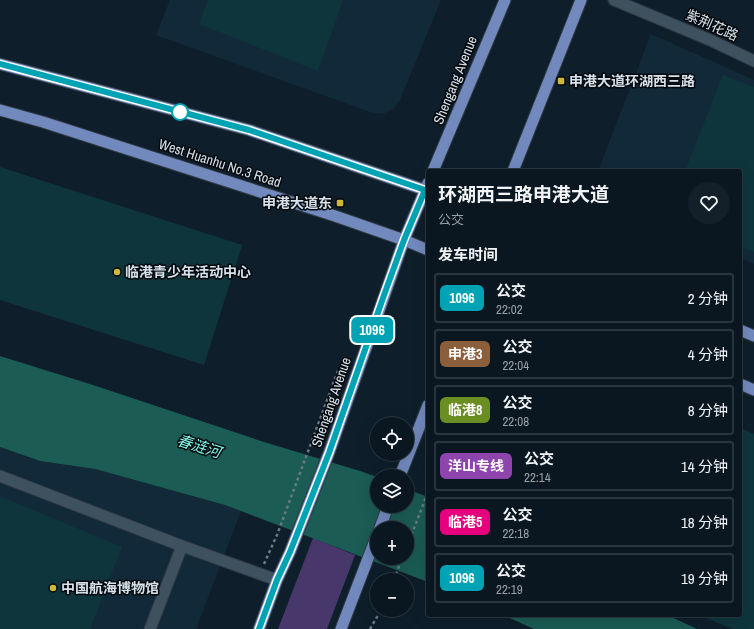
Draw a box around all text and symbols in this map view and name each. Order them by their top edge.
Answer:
street label: 紫荆花路 [683,5,741,45]
street label: Shengang Avenue [429,33,481,127]
place label: 申港大道环湖西三路 [569,72,695,90]
marker: 申港大道环湖西三路 [556,76,566,86]
unlabelled marker [171,103,189,121]
street label: West Huanhu No.3 Road [157,135,283,191]
text: 环湖西三路申港大道 [438,181,609,207]
button: heart [688,182,730,224]
place label: 申港大道东 [262,194,332,212]
marker: 申港大道东 [335,198,345,208]
text: 公交 [438,211,464,228]
text: 发车时间 [438,244,498,265]
place label: 临港青少年活动中心 [125,263,251,281]
marker: 临港青少年活动中心 [112,267,122,277]
text: 公交 [496,280,526,301]
text: 2 分钟 [688,288,728,309]
text: 1096 [449,289,475,307]
text: 22:02 [496,301,523,318]
line badge: 1096 [344,317,400,343]
text: 1096 [359,321,385,339]
text: 公交 [502,336,532,357]
text: 4 分钟 [688,344,728,365]
text: 申港3 [448,345,482,363]
street label: Shengang Avenue [307,355,355,449]
text: 22:04 [502,357,529,374]
text: 公交 [502,392,532,413]
text: 8 分钟 [688,400,728,421]
text: 临港8 [448,401,482,419]
text: 22:08 [502,413,529,430]
map controls [370,417,414,617]
button: locate [370,417,414,461]
water label: 春涟河 [174,429,226,463]
text: 公交 [524,448,554,469]
text: 14 分钟 [681,456,728,477]
text: 洋山专线 [448,457,504,475]
button: layers [370,469,414,513]
text: 22:14 [524,469,551,486]
text: 公交 [502,504,532,525]
text: 18 分钟 [681,512,728,533]
text: 临港5 [448,513,482,531]
button: + [370,521,414,565]
text: 22:18 [502,525,529,542]
text: 公交 [496,560,526,581]
text: 19 分钟 [681,568,728,589]
text: 1096 [449,569,475,587]
button: − [370,573,414,617]
place label: 中国航海博物馆 [61,579,159,597]
text: 22:19 [496,581,523,598]
marker: 中国航海博物馆 [48,583,58,593]

